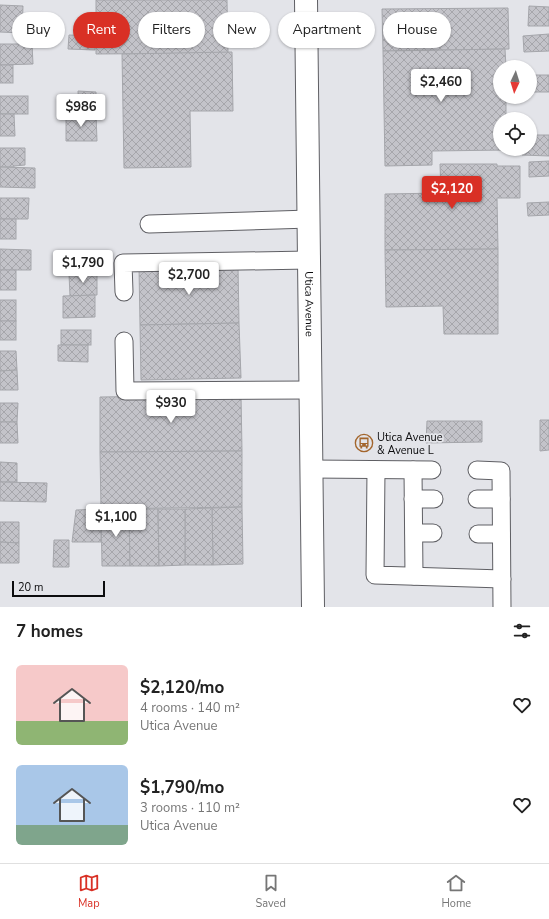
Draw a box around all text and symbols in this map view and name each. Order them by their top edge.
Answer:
chip: Buy [12,12,65,48]
chip: Rent [73,12,130,48]
chip: Filters [138,12,205,48]
chip: New [213,12,270,48]
chip: Apartment [278,12,375,48]
chip: House [383,12,451,48]
north arrow [493,60,537,104]
map controls [493,60,537,156]
pin: $2,460 [408,69,474,103]
text: $2,460 [420,73,462,91]
pin: $986 [57,94,105,128]
text: $986 [65,98,97,116]
button: locate [493,112,537,156]
pin: $2,120 [419,176,485,210]
text: $2,120 [431,180,473,198]
pin: $1,790 [50,250,116,284]
text: $1,790 [62,254,104,272]
pin: $2,700 [156,262,222,296]
text: $2,700 [168,266,210,284]
street label: Utica Avenue [301,271,317,337]
pin: $930 [147,390,195,424]
text: $930 [155,394,187,412]
place label: Utica Avenue & Avenue L [377,430,443,458]
bus stop icon: Utica Avenue & Avenue L [354,433,374,453]
pin: $1,100 [83,504,149,538]
text: $1,100 [95,508,137,526]
scale bar [12,579,105,598]
text: 20 m [18,580,43,595]
text: 7 homes [16,620,83,643]
icon: filters [511,620,533,642]
text: $2,120/mo [140,676,224,699]
icon: home [48,681,96,729]
icon: heart [511,694,533,716]
text: 4 rooms · 140 m² [140,699,240,717]
text: Utica Avenue [140,717,217,735]
text: $1,790/mo [140,776,224,799]
icon: home [48,781,96,829]
icon: heart [511,794,533,816]
text: 3 rooms · 110 m² [140,799,240,817]
text: Utica Avenue [140,817,217,835]
tab: Map [78,872,100,911]
tab: Saved [255,872,286,911]
tab: Home [441,872,471,911]

